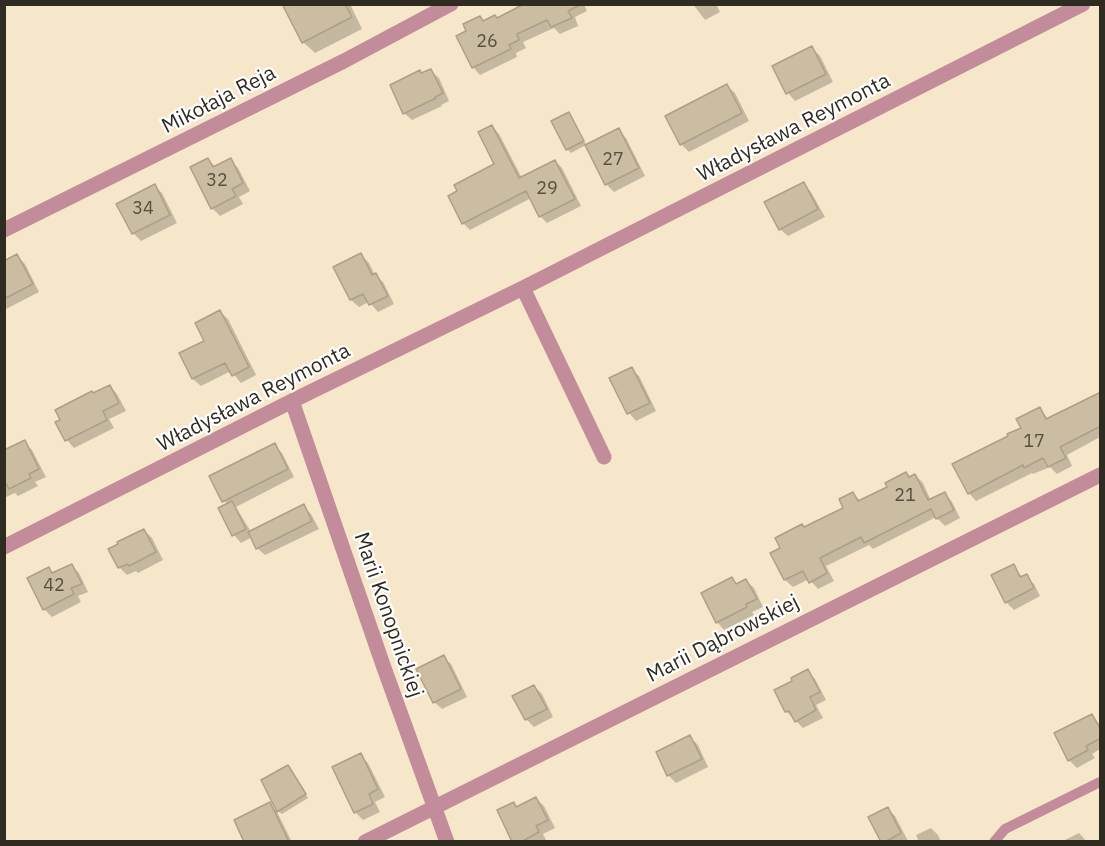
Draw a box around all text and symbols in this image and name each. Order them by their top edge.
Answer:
house number: 26 [476,31,498,53]
street label: Mikołaja Reja [158,61,280,139]
street label: Władysława Reymonta [693,68,895,188]
house number: 27 [602,149,624,171]
house number: 32 [206,170,228,192]
house number: 29 [536,178,558,200]
house number: 34 [132,198,154,220]
street label: Władysława Reymonta [153,338,355,458]
house number: 17 [1023,431,1045,453]
house number: 21 [894,485,916,507]
street label: Marii Konopnickiej [348,529,428,701]
house number: 42 [43,575,65,597]
street label: Marii Dąbrowskiej [643,590,803,688]

